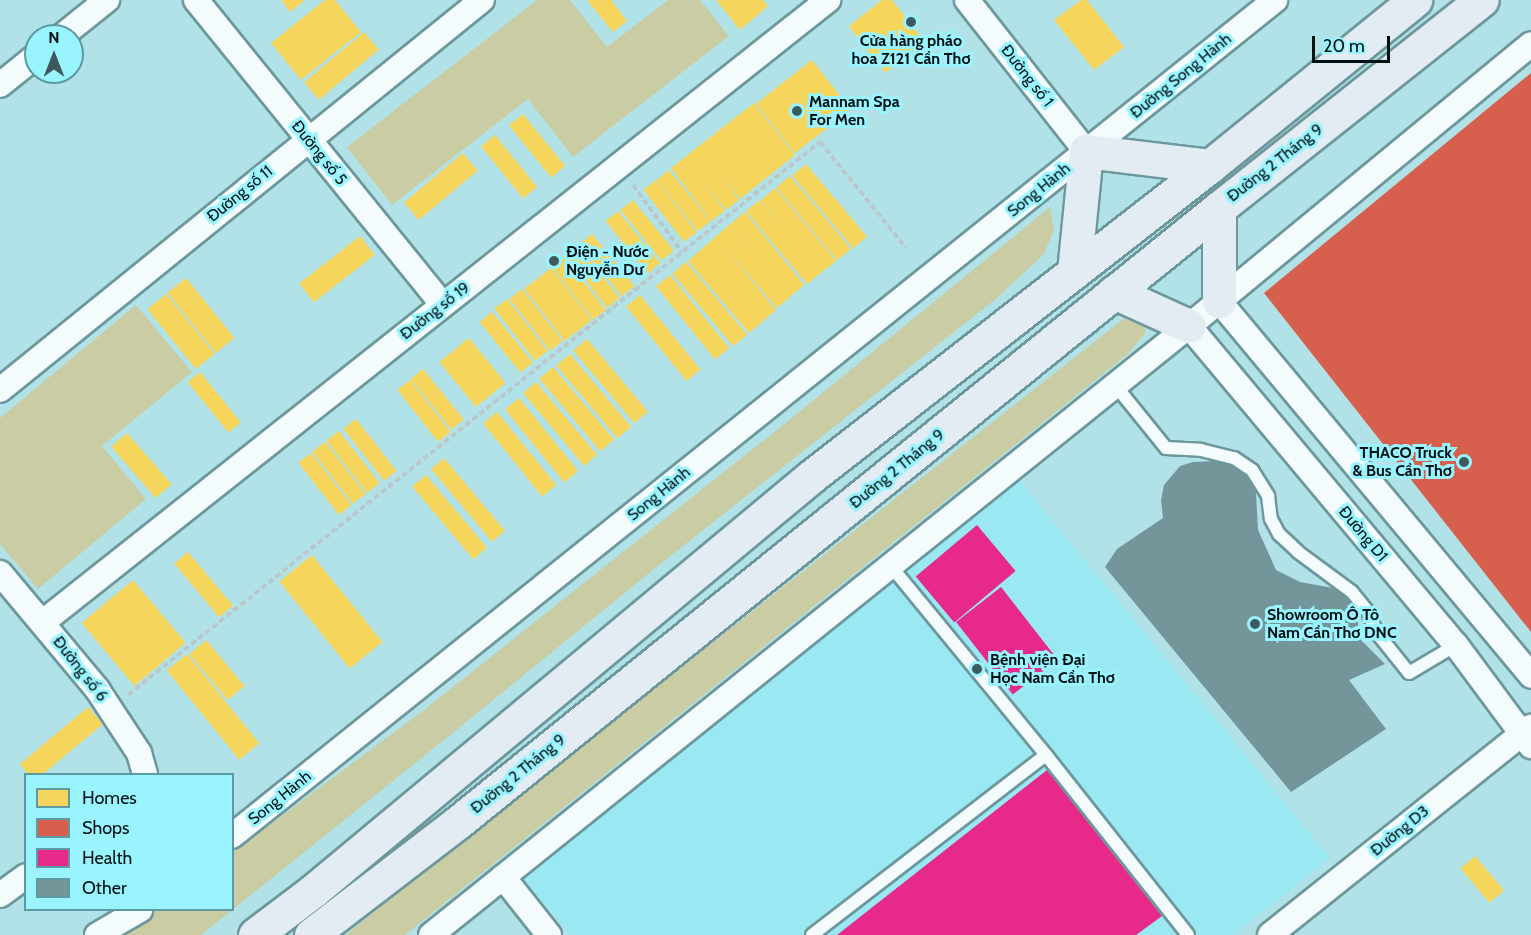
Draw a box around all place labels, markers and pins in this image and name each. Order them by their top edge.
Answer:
marker: Cửa hàng pháo hoa Z121 Cần Thơ [904,15,918,29]
place label: Cửa hàng pháo hoa Z121 Cần Thơ [851,31,971,69]
place label: Mannam Spa For Men [809,92,900,130]
marker: Mannam Spa For Men [790,104,804,118]
place label: Điện - Nước Nguyễn Dư [566,242,649,280]
marker: Điện - Nước Nguyễn Dư [547,254,561,268]
place label: THACO Truck & Bus Cần Thơ [1352,443,1452,481]
marker: THACO Truck & Bus Cần Thơ [1457,455,1471,469]
place label: Showroom Ô Tô Nam Cần Thơ DNC [1267,605,1397,643]
marker: Showroom Ô Tô Nam Cần Thơ DNC [1248,617,1262,631]
place label: Bệnh viện Đại Học Nam Cần Thơ [990,650,1115,688]
marker: Bệnh viện Đại Học Nam Cần Thơ [968,660,986,678]

